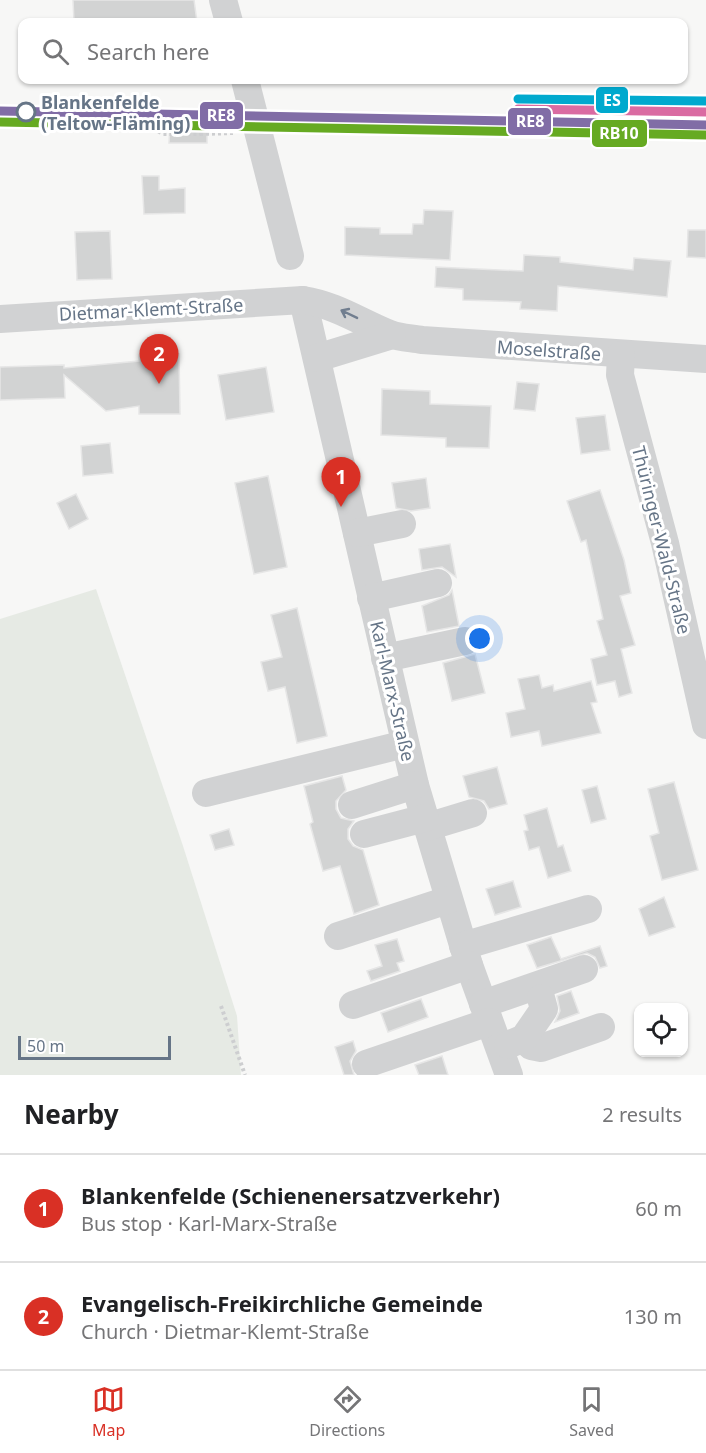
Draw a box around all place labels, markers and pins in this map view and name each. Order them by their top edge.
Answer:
place label: Blankenfelde (Teltow-Fläming) [41,90,190,135]
marker: Blankenfelde (Teltow-Fläming) [16,102,36,122]
pin: 2 [140,334,178,384]
pin: 1 [322,458,360,507]

